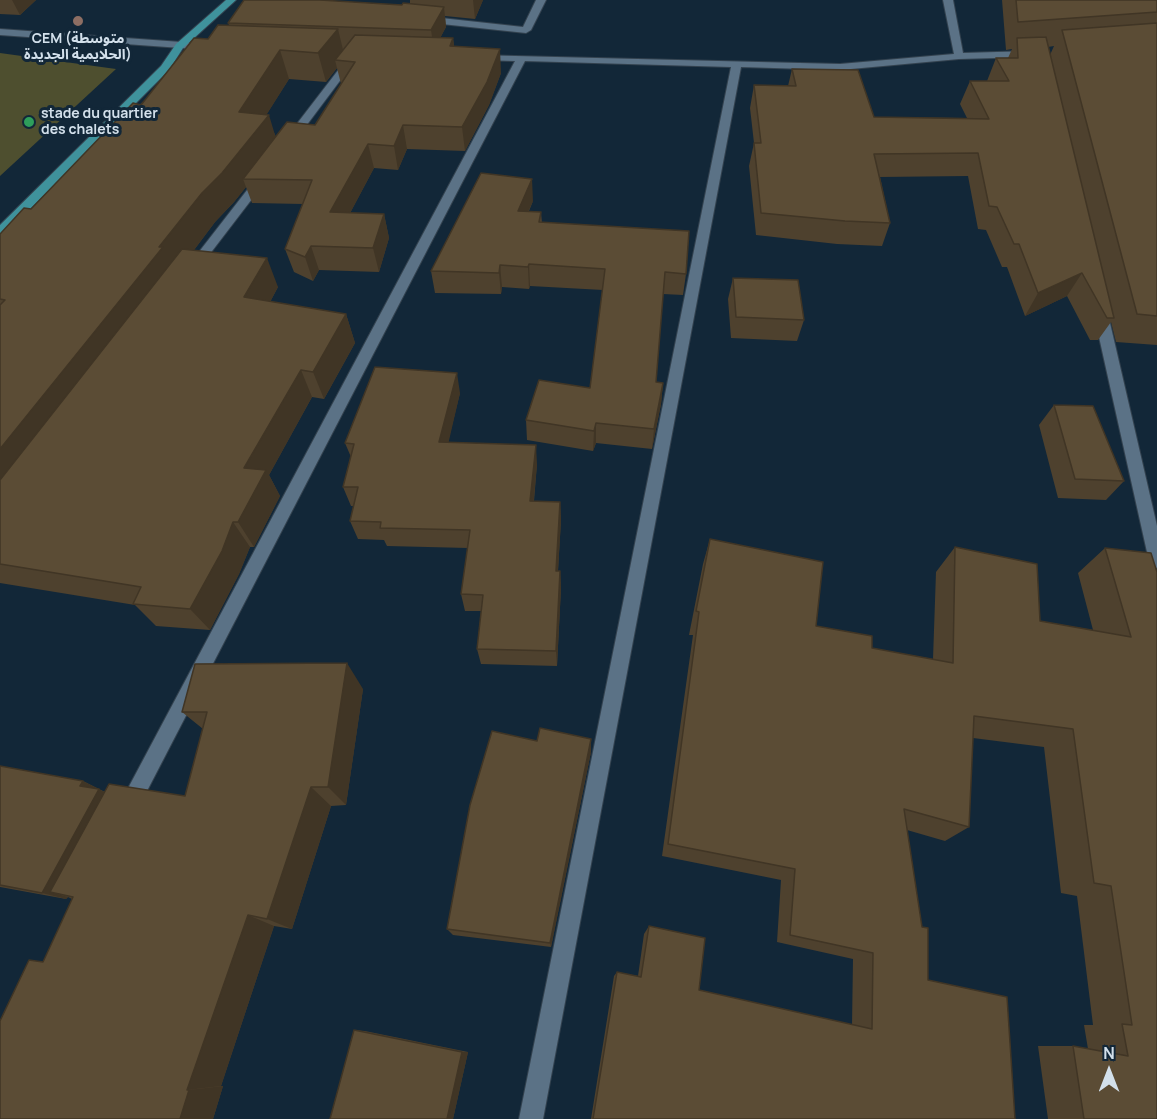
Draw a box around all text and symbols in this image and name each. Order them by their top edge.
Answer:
marker: CEM (متوسطة الحلايمية الجديدة) [71,14,85,28]
place label: CEM (متوسطة الحلايمية الجديدة) [24,31,132,63]
place label: stade du quartier des chalets [41,106,158,138]
marker: stade du quartier des chalets [22,115,36,129]
north arrow [1079,1041,1139,1101]
text: N [1103,1042,1115,1064]

